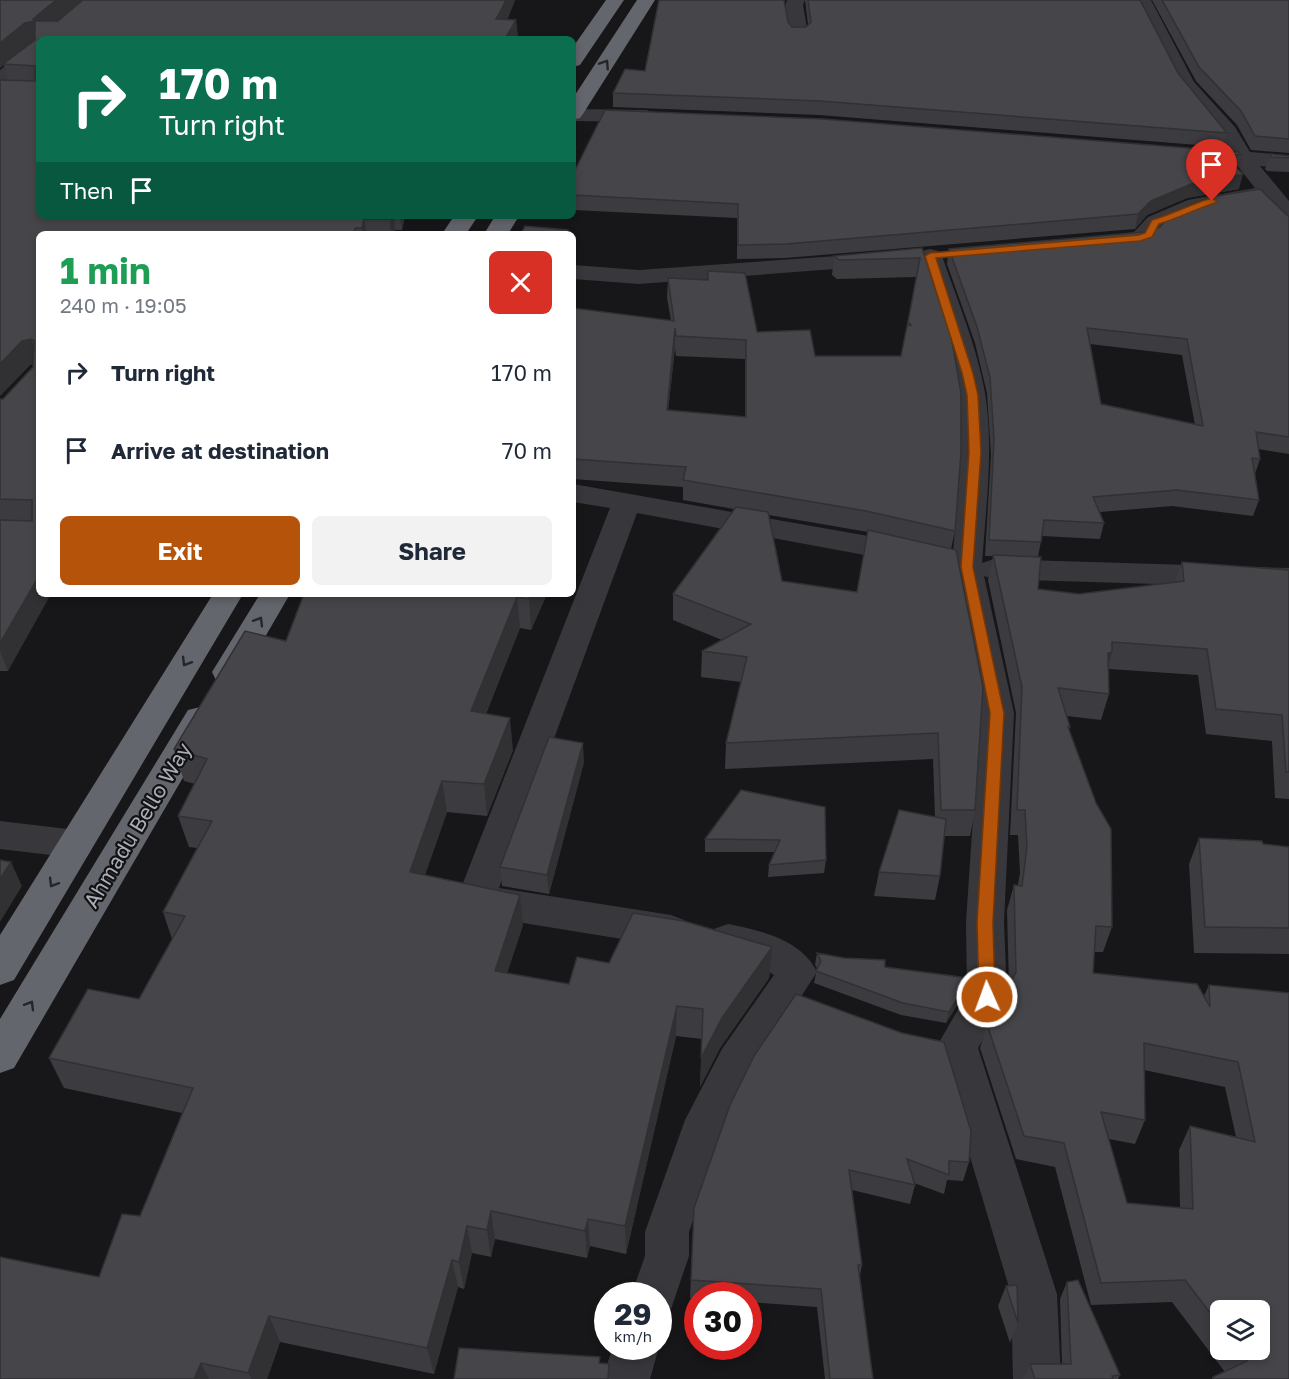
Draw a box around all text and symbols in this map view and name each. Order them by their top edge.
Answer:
text: 170 m [159,58,278,108]
icon: right [60,60,138,138]
one-way arrow [597,60,608,71]
text: Turn right [159,109,285,141]
pin [1186,139,1237,201]
icon: arrive [1195,148,1228,181]
icon: arrive [125,174,158,207]
text: Then [60,177,113,204]
text: 1 min [60,249,151,292]
button: close [489,251,552,314]
text: 240 m · 19:05 [60,293,187,317]
icon: right [60,356,93,389]
text: Turn right [111,359,215,386]
text: 170 m [491,359,552,386]
icon: arrive [60,434,93,467]
text: Arrive at destination [111,437,329,464]
text: 70 m [502,437,552,464]
button: Exit [60,516,300,585]
button: Share [312,516,552,585]
one-way arrow [251,617,263,627]
one-way arrow [182,656,194,666]
street label: Ahmadu Bello Way [77,737,197,912]
one-way arrow [48,877,60,887]
position arrow [955,965,1019,1029]
one-way arrow [23,1001,34,1011]
speed limit sign: 30 [684,1282,762,1360]
text: 29 [614,1296,652,1332]
map controls [1210,1300,1270,1360]
button: layers [1210,1300,1270,1360]
text: km/h [614,1327,652,1345]

